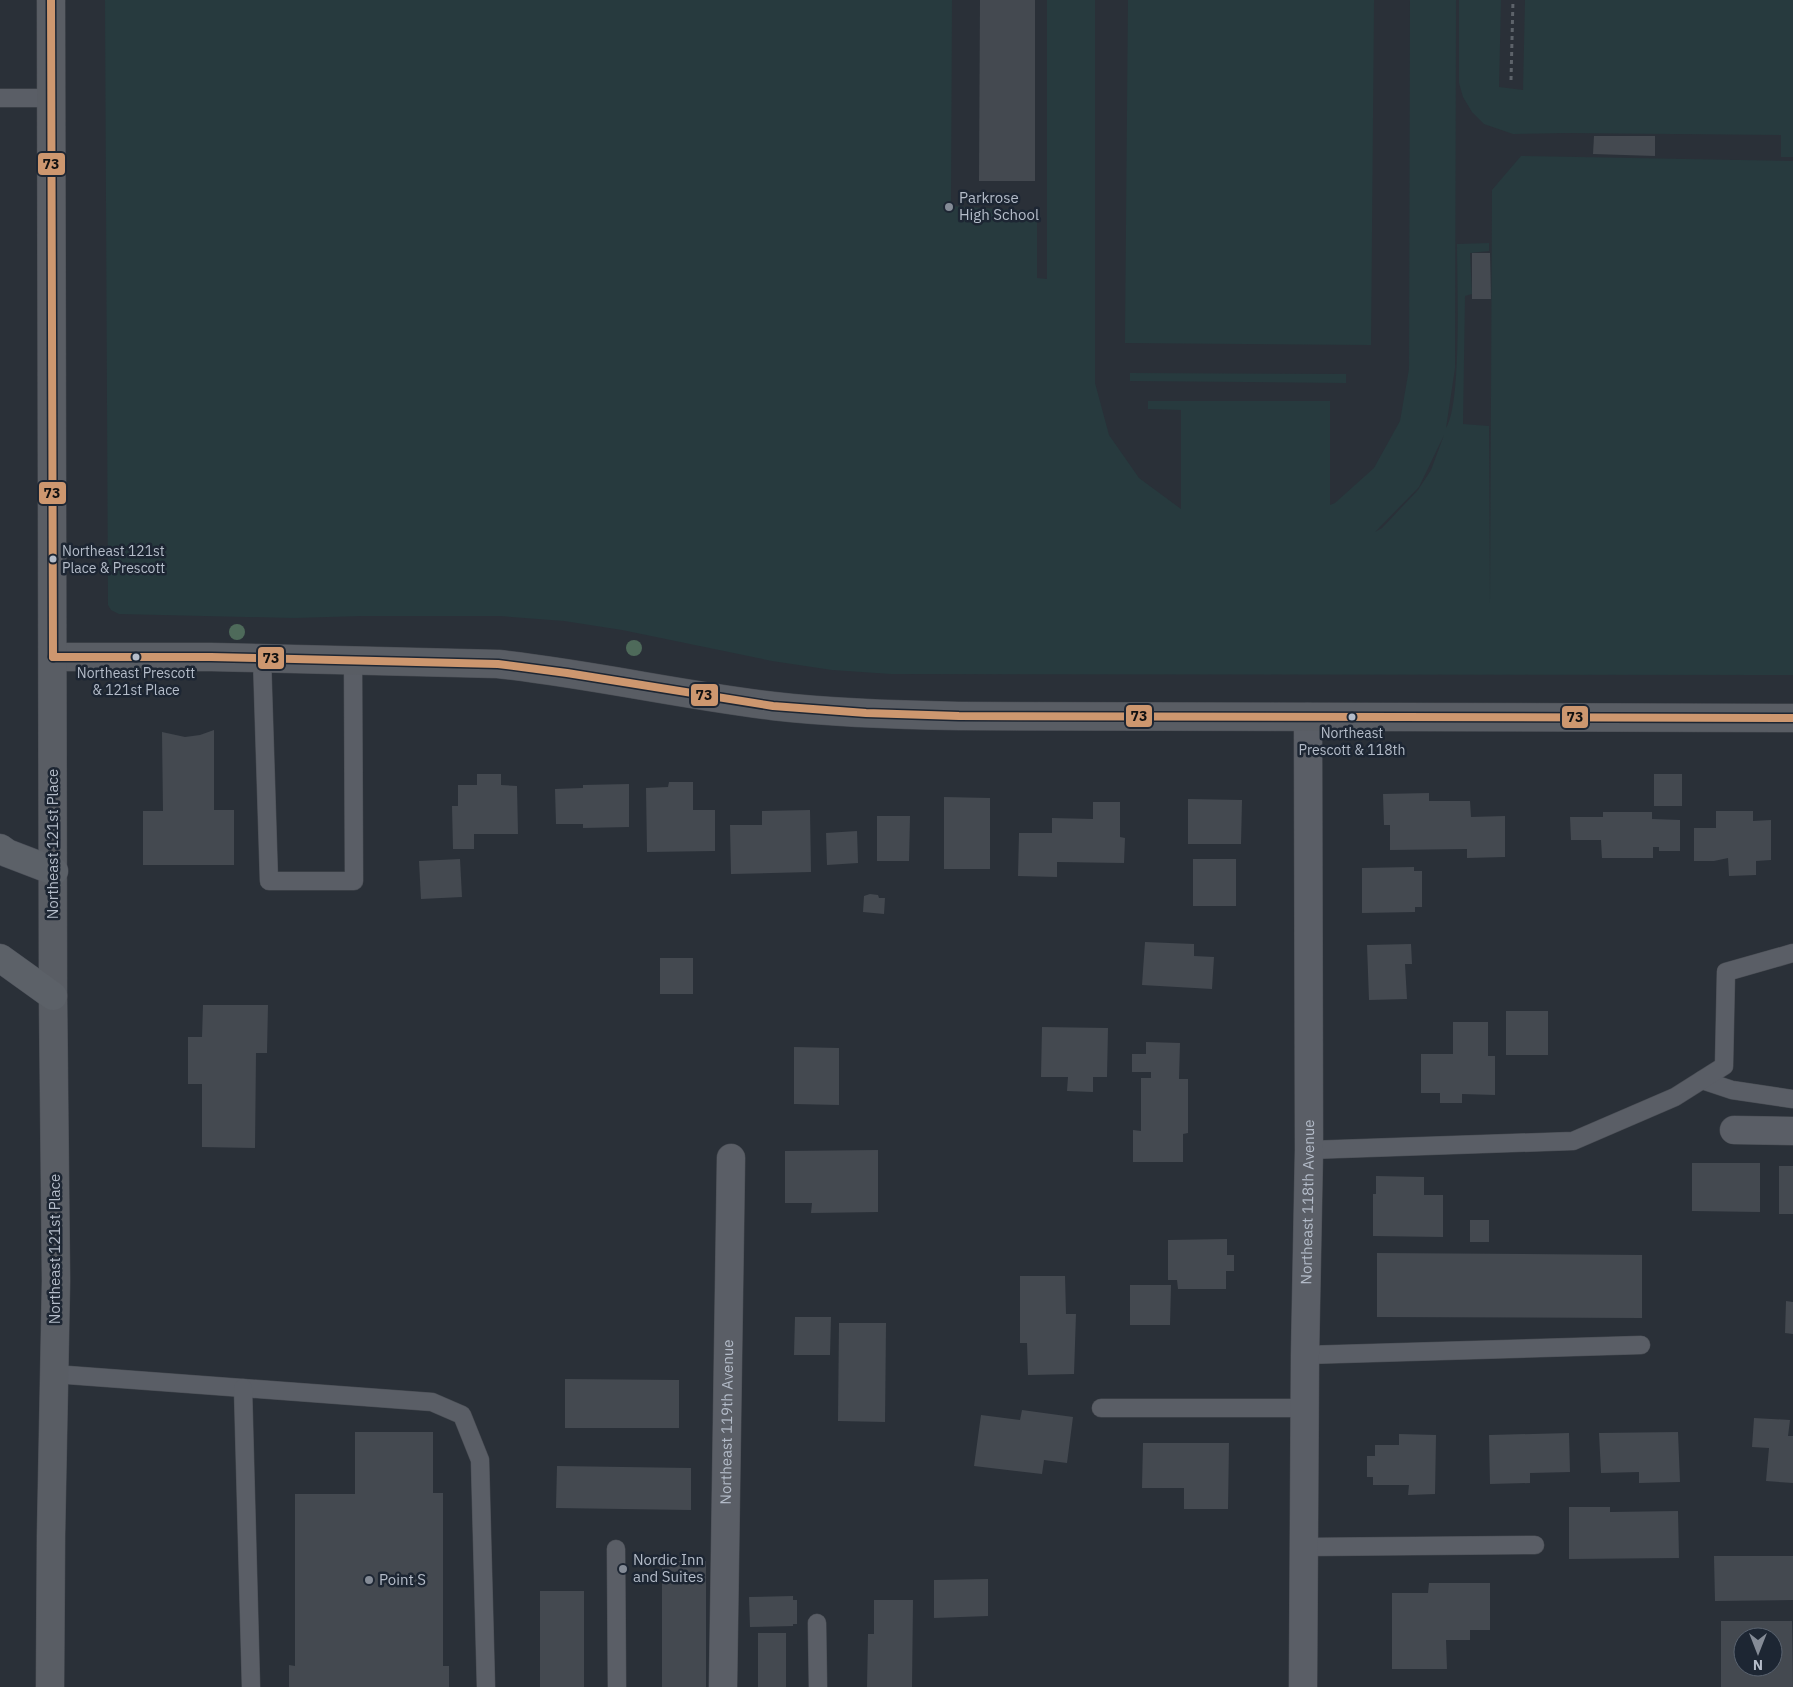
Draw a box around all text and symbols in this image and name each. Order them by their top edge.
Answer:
line badge: 73 [37,152,66,176]
text: 73 [43,155,59,173]
place label: Parkrose High School [959,188,1039,224]
marker: Parkrose High School [943,201,955,213]
line badge: 73 [38,481,67,505]
text: 73 [44,484,60,502]
place label: Northeast 121st Place & Prescott [62,542,165,577]
marker: Northeast 121st Place & Prescott [48,554,58,564]
line badge: 73 [257,646,285,670]
text: 73 [263,649,279,667]
marker: Northeast Prescott & 121st Place [131,652,141,662]
place label: Northeast Prescott & 121st Place [77,664,195,699]
line badge: 73 [690,683,719,707]
text: 73 [696,686,712,704]
line badge: 73 [1125,704,1153,728]
line badge: 73 [1561,705,1589,729]
text: 73 [1131,707,1147,725]
text: 73 [1567,708,1583,726]
marker: Northeast Prescott & 118th [1347,712,1357,722]
place label: Northeast Prescott & 118th [1299,724,1405,759]
street label: Northeast 121st Place [43,769,62,919]
street label: Northeast 118th Avenue [1296,1119,1318,1285]
street label: Northeast 121st Place [45,1174,64,1324]
street label: Northeast 119th Avenue [716,1339,737,1505]
place label: Nordic Inn and Suites [633,1550,704,1586]
marker: Nordic Inn and Suites [617,1563,629,1575]
place label: Point S [379,1570,426,1589]
marker: Point S [363,1574,375,1586]
north arrow [1733,1627,1783,1677]
text: N [1753,1656,1763,1674]

